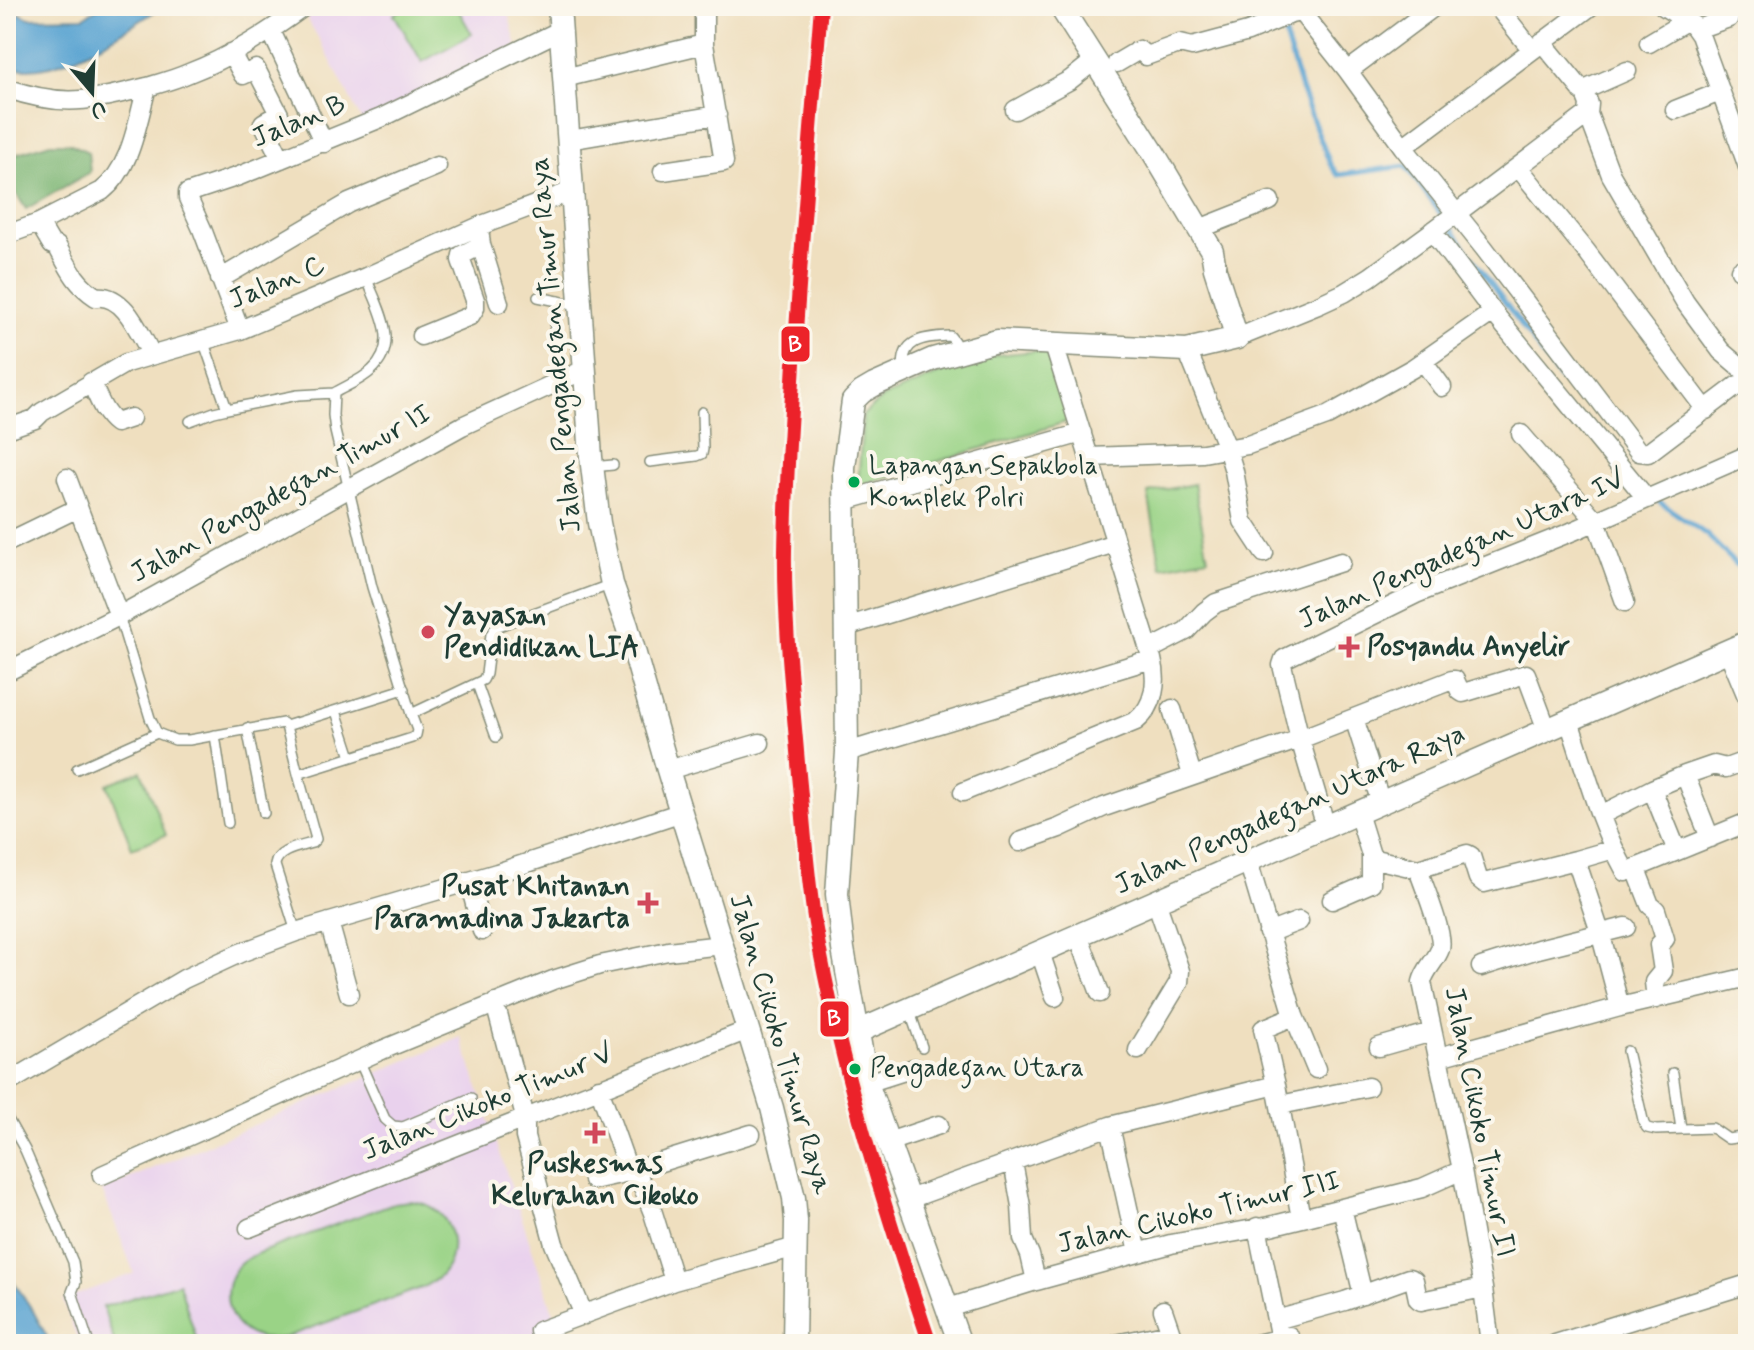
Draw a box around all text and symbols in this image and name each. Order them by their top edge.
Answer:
north arrow [52,52,132,132]
street label: Jalan B [247,86,351,158]
text: U [87,93,109,125]
street label: Jalan Pengadegan Timur Raya [521,155,594,534]
street label: Jalan C [224,247,331,319]
line badge: B [780,325,811,363]
text: B [788,332,802,360]
street label: Jalan Pengadegan Timur II [124,396,439,595]
place label: Lapangan Sepakbola Komplek Polri [869,450,1098,516]
street label: Jalan Pengadegan Utara IV [1293,461,1632,642]
marker: Lapangan Sepakbola Komplek Polri [846,474,862,490]
place label: Yayasan Pendidikan LIA [444,598,640,667]
marker: Yayasan Pendidikan LIA [419,623,437,641]
place label: Posyandu Anyelir [1367,629,1570,666]
marker: Posyandu Anyelir [1338,636,1360,658]
street label: Jalan Pengadegan Utara Raya [1109,716,1472,907]
place label: Pusat Khitanan Paramadina Jakarta [374,869,630,938]
street label: Jalan Cikoko Timur Raya [719,890,841,1199]
marker: Pusat Khitanan Paramadina Jakarta [637,892,659,914]
street label: Jalan Cikoko Timur II [1435,984,1523,1260]
line badge: B [819,1000,850,1038]
text: B [827,1006,841,1034]
street label: Jalan Cikoko Timur V [357,1036,619,1170]
place label: Pengadegan Utara [870,1052,1084,1089]
marker: Pengadegan Utara [847,1061,863,1077]
marker: Puskesmas Kelurahan Cikoko [584,1122,606,1144]
place label: Puskesmas Kelurahan Cikoko [491,1146,699,1215]
street label: Jalan Cikoko Timur III [1054,1162,1344,1264]

